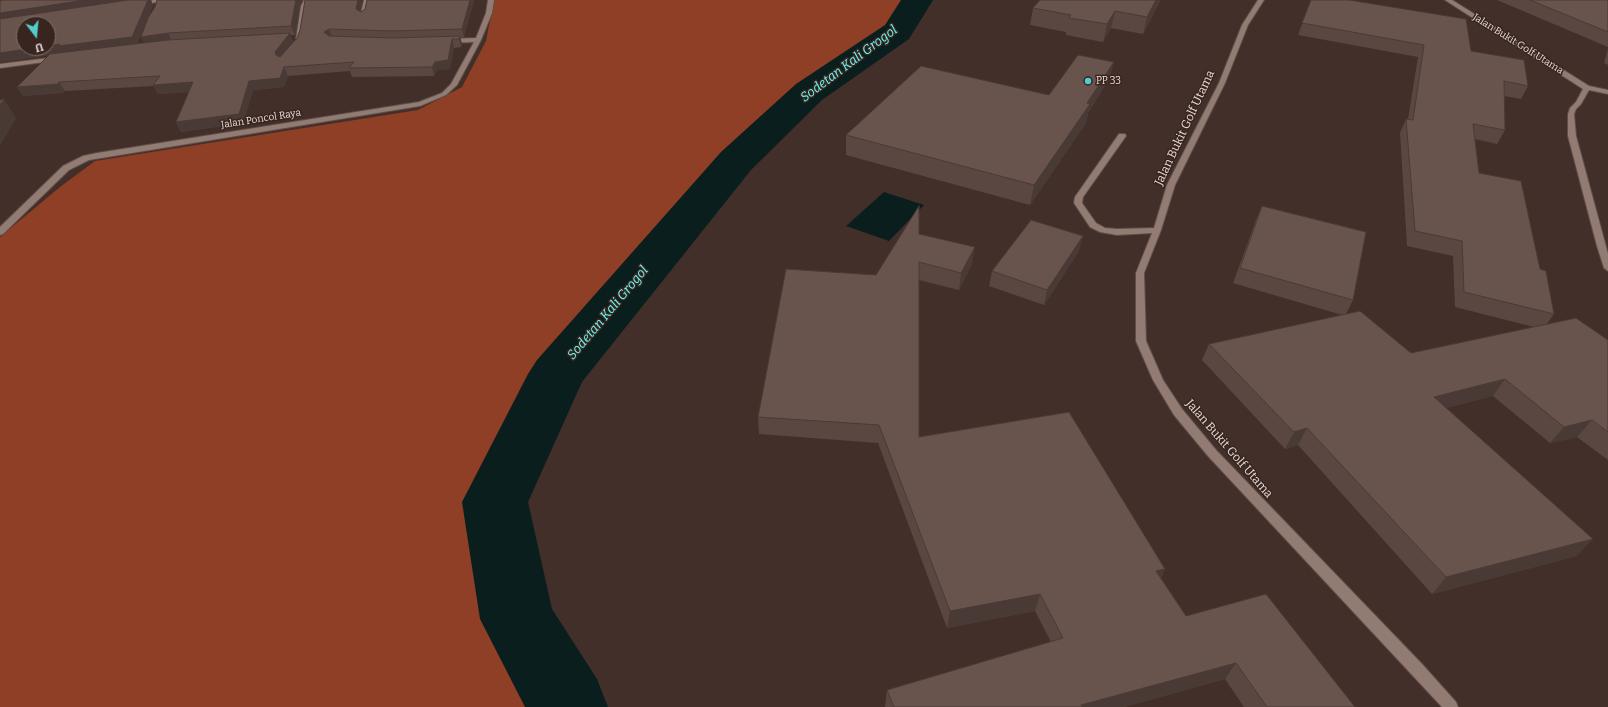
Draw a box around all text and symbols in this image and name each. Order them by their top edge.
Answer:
street label: Jalan Bukit Golf Utama [1470,11,1566,77]
north arrow [16,16,56,56]
water label: Sodetan Kali Grogol [798,23,900,105]
text: U [33,40,45,54]
street label: Jalan Bukit Golf Utama [1152,68,1218,188]
place label: PP 33 [1096,75,1121,87]
marker: PP 33 [1083,76,1093,86]
street label: Jalan Poncol Raya [220,107,302,131]
water label: Sodetan Kali Grogol [564,263,652,363]
street label: Jalan Bukit Golf Utama [1182,397,1276,501]

